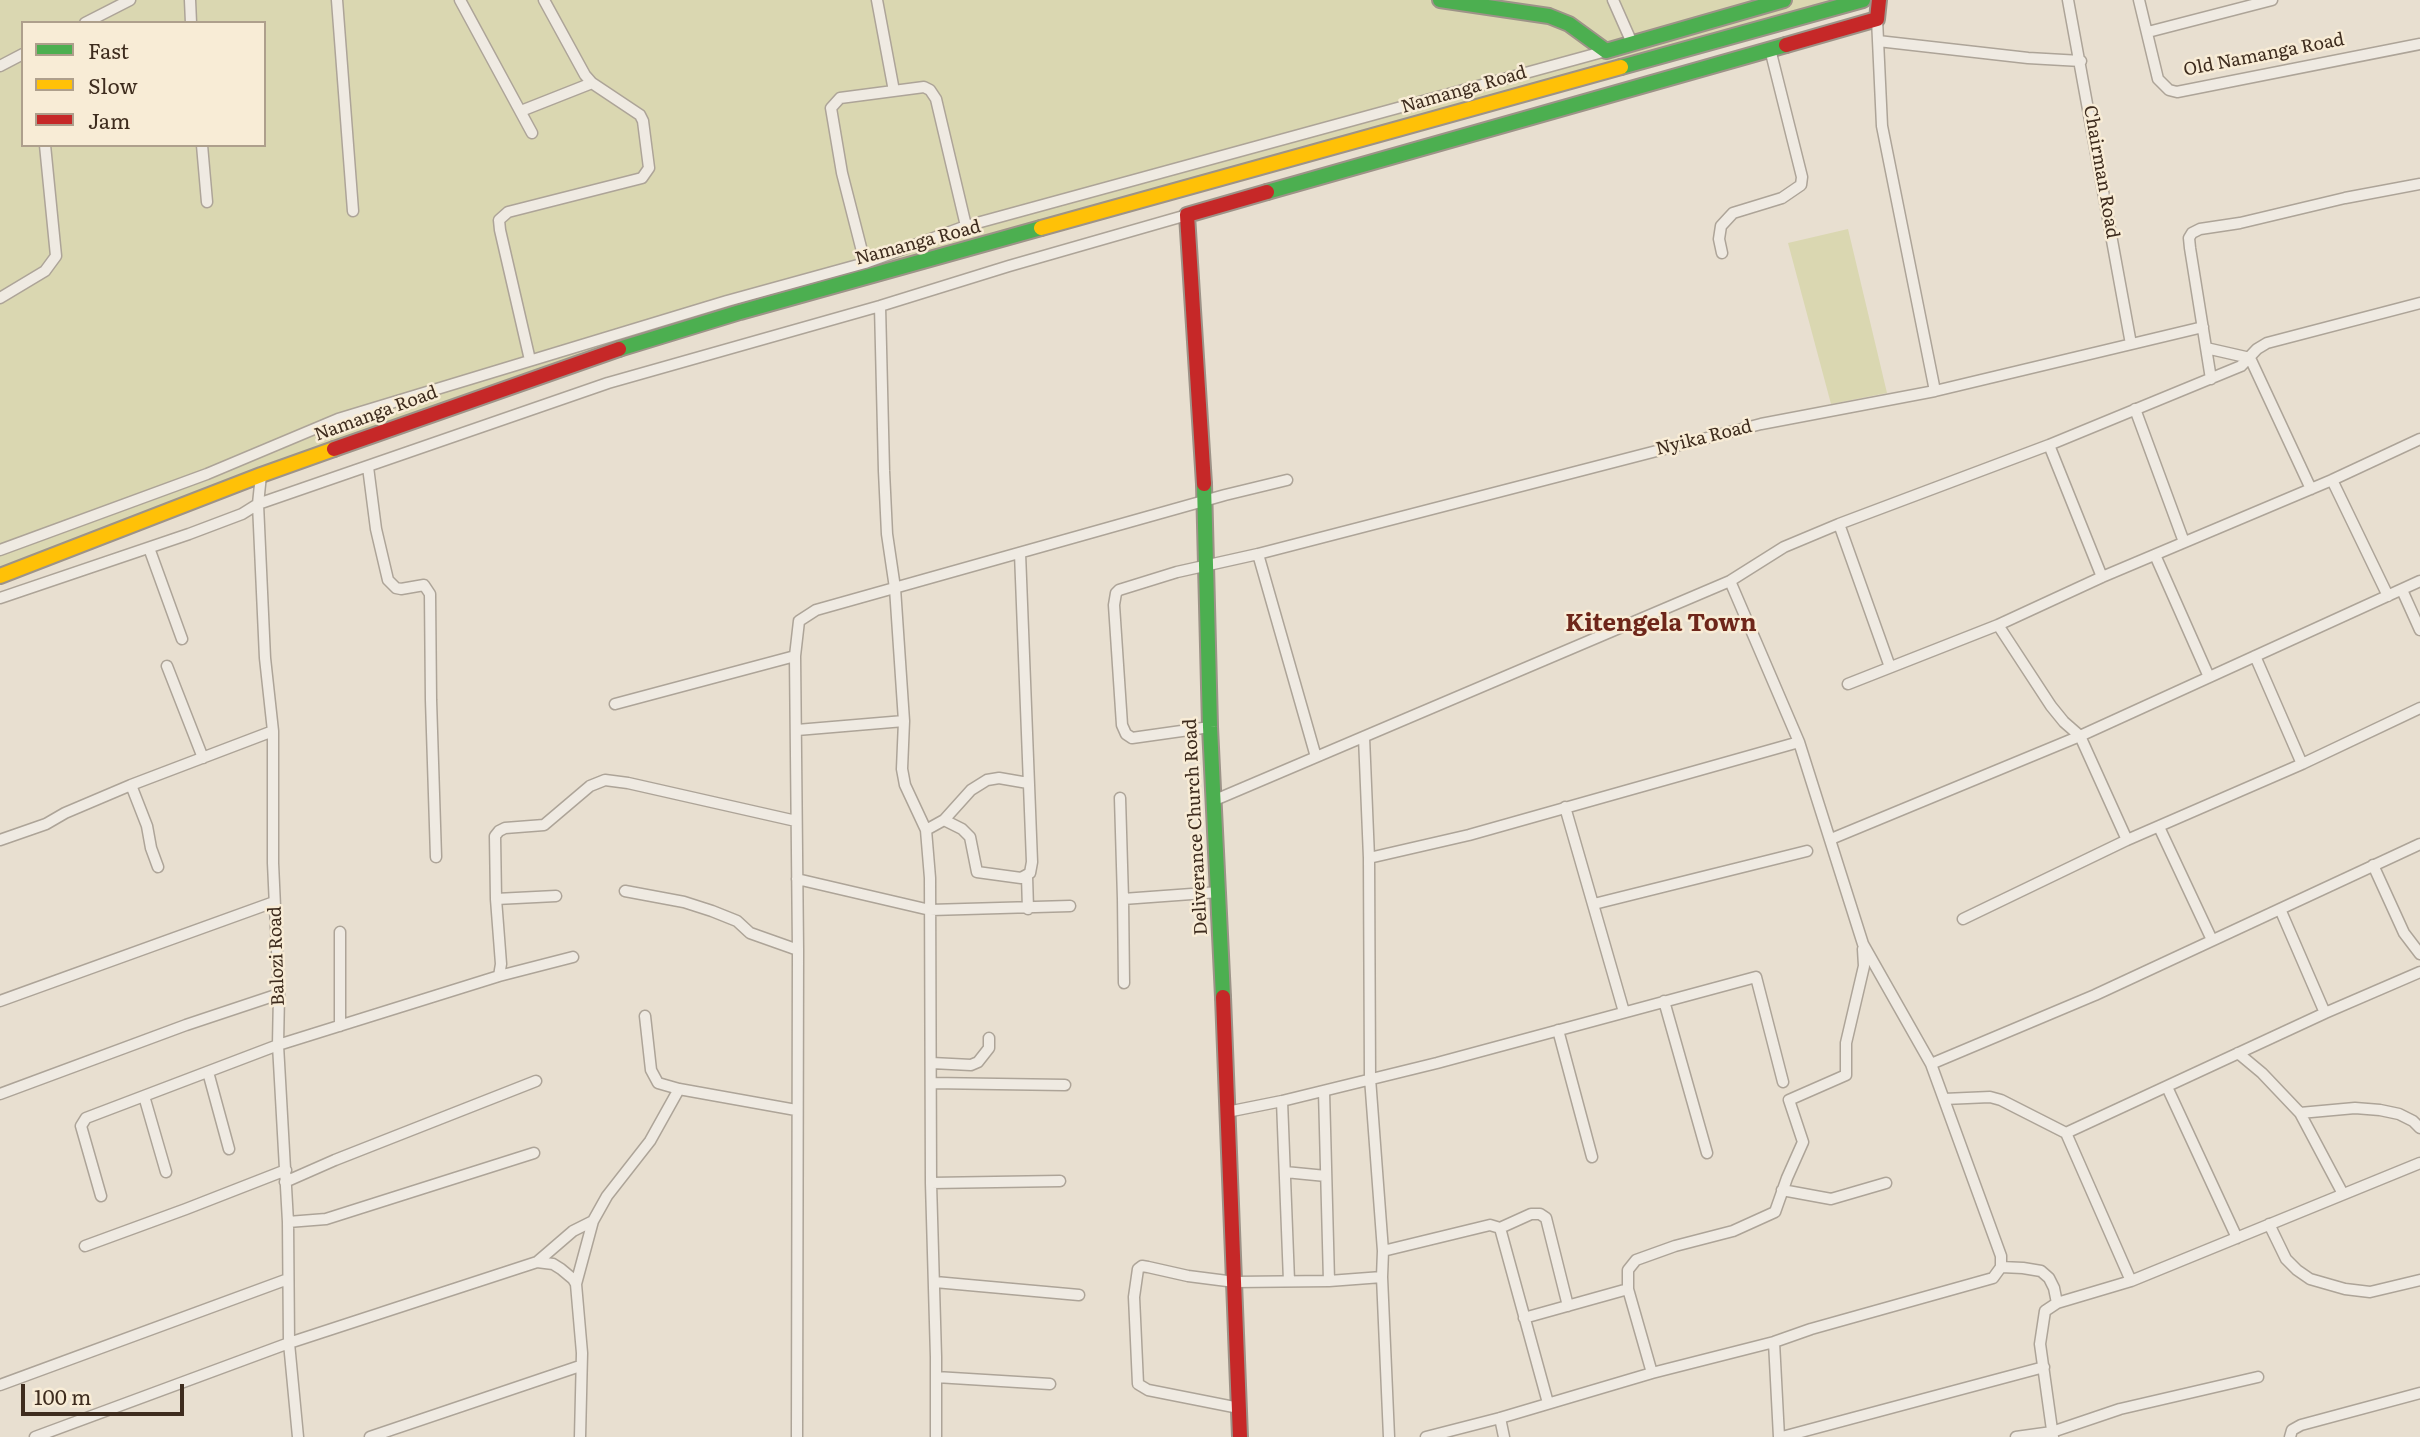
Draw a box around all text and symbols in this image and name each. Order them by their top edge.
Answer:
legend [21,21,266,147]
street label: Old Namanga Road [2182,29,2346,81]
text: Fast [88,34,129,65]
street label: Namanga Road [1399,62,1529,118]
text: Slow [88,69,138,100]
text: Jam [88,104,130,135]
street label: Chairman Road [2079,104,2123,240]
street label: Namanga Road [853,216,983,270]
street label: Namanga Road [312,382,440,446]
street label: Nyika Road [1654,416,1754,460]
district label: Kitengela Town [1565,610,1757,638]
street label: Deliverance Church Road [1180,718,1212,936]
street label: Balozi Road [264,906,290,1006]
scale bar [24,1370,187,1414]
text: 100 m [34,1380,91,1411]

